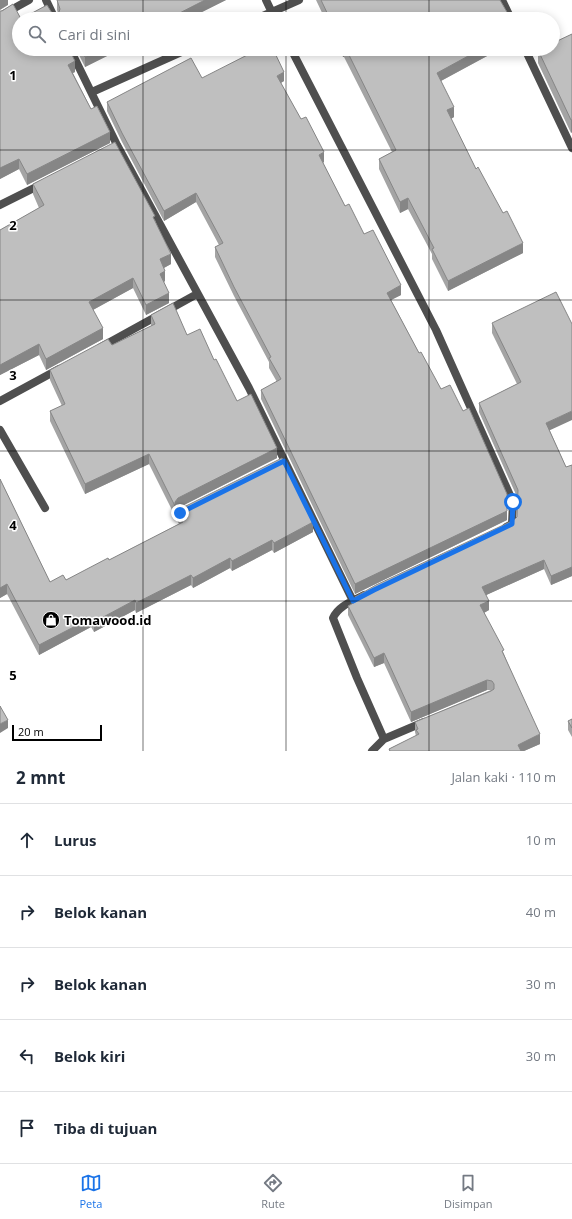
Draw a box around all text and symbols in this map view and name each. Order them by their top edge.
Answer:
search box [12,12,560,56]
icon: search [26,23,48,45]
text: Cari di sini [58,24,130,44]
text: 1 [9,66,17,84]
text: 2 [9,216,17,234]
text: 3 [9,366,17,384]
route start [504,493,522,511]
route end [171,504,189,522]
text: 4 [9,516,17,534]
shop icon: Tomawood.id [41,610,61,630]
place label: Tomawood.id [64,611,152,629]
text: 5 [9,666,17,684]
scale bar [12,723,102,742]
text: 20 m [18,724,44,739]
text: 2 mnt [16,766,65,789]
text: Jalan kaki · 110 m [451,768,556,786]
icon: ahead [16,829,38,851]
text: Lurus [54,830,96,850]
text: 10 m [526,831,556,849]
icon: right [16,901,38,923]
text: Belok kanan [54,902,147,922]
text: 40 m [526,903,556,921]
icon: right [16,973,38,995]
text: Belok kanan [54,974,147,994]
text: 30 m [526,975,556,993]
icon: left [16,1045,38,1067]
text: Belok kiri [54,1046,125,1066]
text: 30 m [526,1047,556,1065]
icon: arrive [16,1117,38,1139]
text: Tiba di tujuan [54,1118,157,1138]
tab: Peta [79,1172,102,1211]
tab: Rute [261,1172,285,1211]
tab: Disimpan [444,1172,492,1211]

